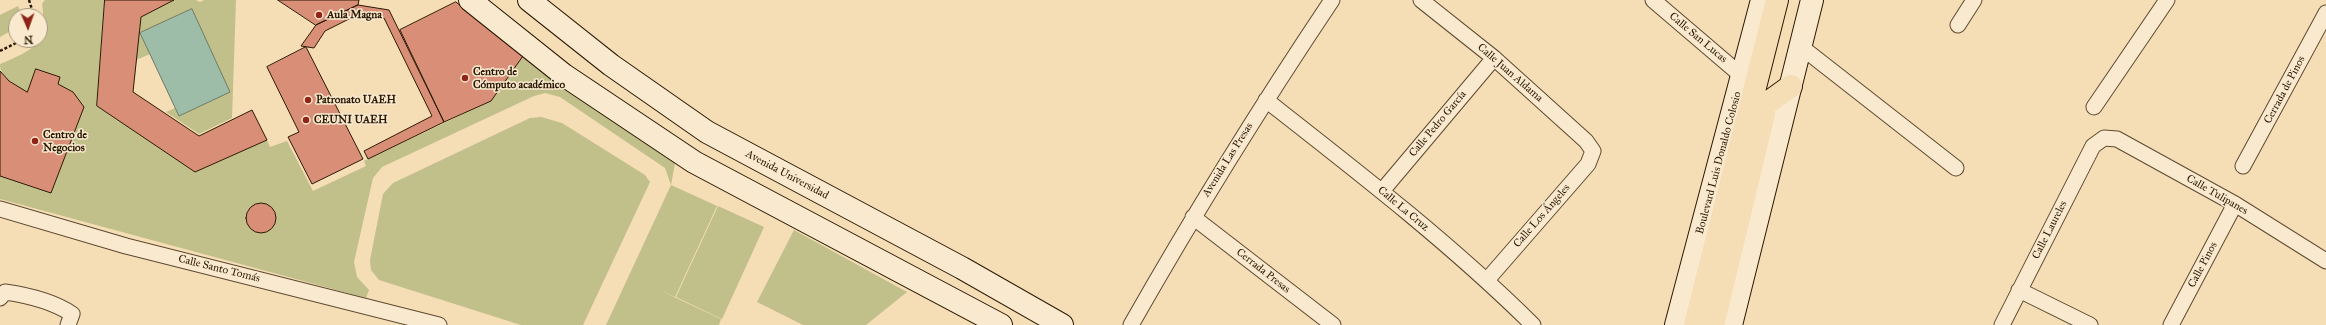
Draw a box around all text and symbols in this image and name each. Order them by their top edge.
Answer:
north arrow [8,8,48,48]
place label: Aula Magna [327,8,382,22]
marker: Aula Magna [314,10,324,20]
street label: Calle San Lucas [1666,10,1730,66]
text: N [24,33,33,46]
street label: Calle Juan Aldama [1475,41,1545,105]
street label: Cerrada de Pinos [2262,54,2308,126]
place label: Centro de Cómputo académico [473,65,565,91]
marker: Centro de Cómputo académico [460,73,470,83]
street label: Calle Pedro García [1407,88,1469,160]
street label: Boulevard Luis Donaldo Colosio [1694,90,1744,236]
place label: Patronato UAEH [316,93,396,107]
marker: Patronato UAEH [303,95,313,105]
place label: CEUNI UAEH [314,113,387,127]
marker: CEUNI UAEH [301,115,311,125]
street label: Avenida Las Presas [1200,121,1256,199]
place label: Centro de Negocios [43,128,87,154]
marker: Centro de Negocios [30,136,40,146]
street label: Avenida Universidad [743,148,831,202]
street label: Calle Tulipanes [2184,172,2250,218]
street label: Calle Los Ángeles [1511,182,1573,250]
street label: Calle La Cruz [1375,184,1431,234]
street label: Calle Laureles [2030,199,2070,261]
street label: Calle Pinos [2185,240,2221,290]
street label: Cerrada Presas [1233,246,1293,296]
street label: Calle Santo Tomás [177,252,261,286]

